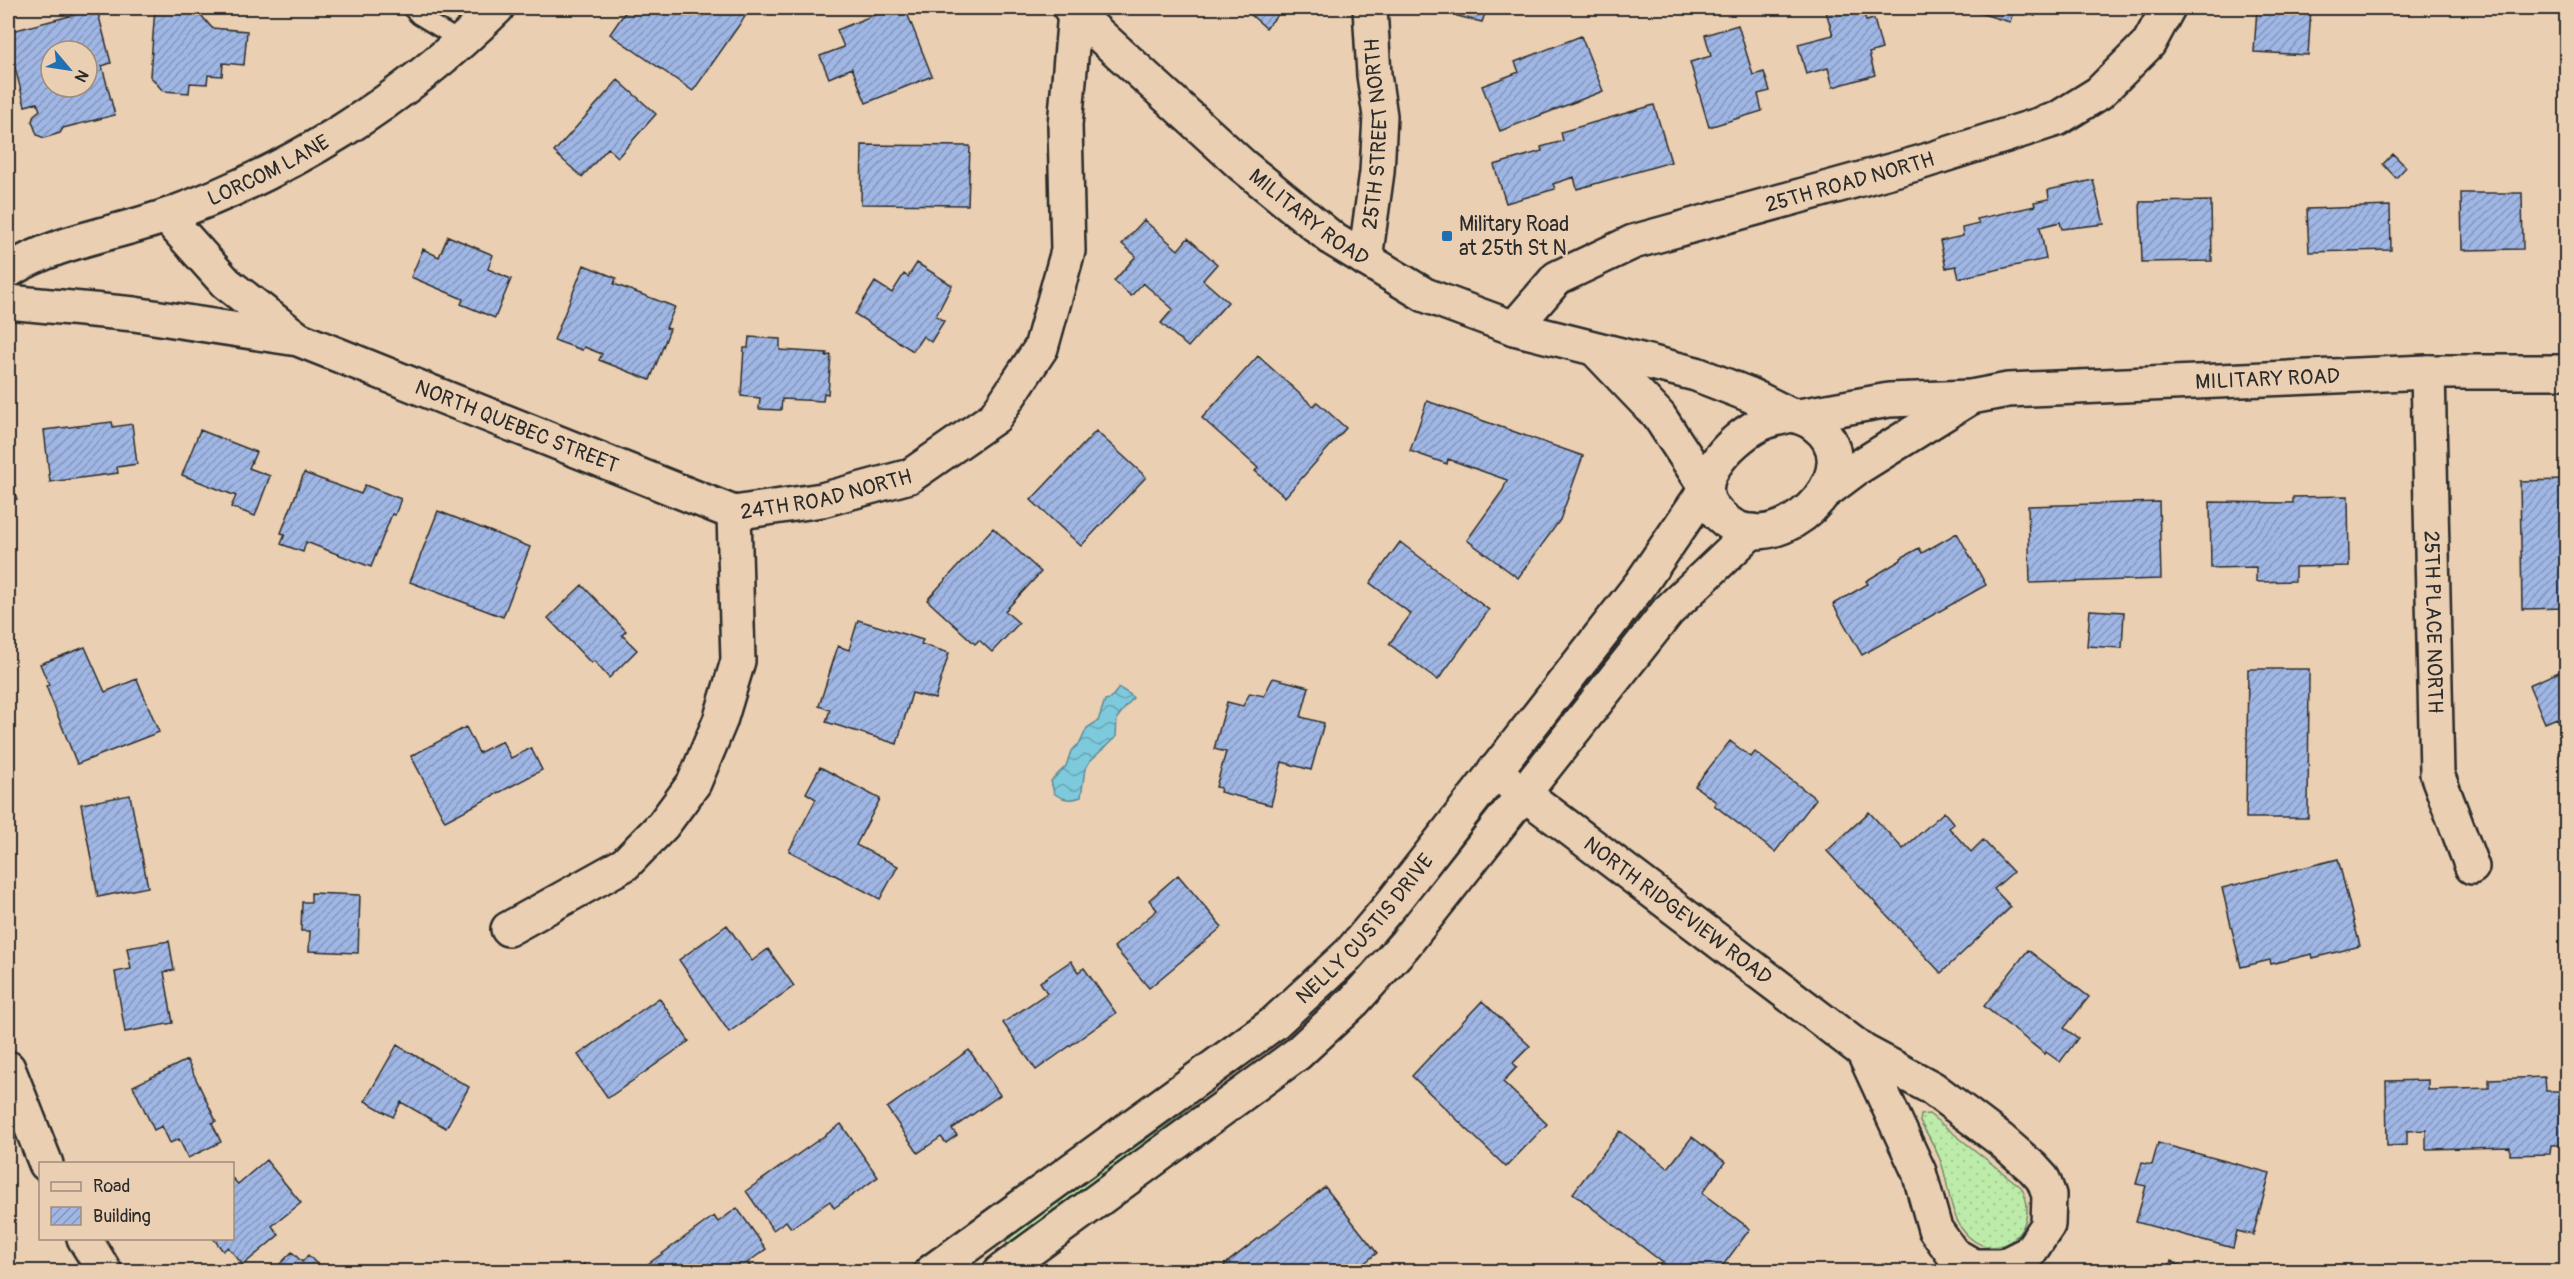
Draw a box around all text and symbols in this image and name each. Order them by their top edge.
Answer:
street label: 25TH STREET NORTH [1356,38,1394,231]
north arrow [39,39,99,99]
text: N [70,66,93,86]
street label: LORCOM LANE [204,129,335,213]
street label: 25TH ROAD NORTH [1762,146,1938,219]
street label: MILITARY ROAD [1243,163,1374,272]
place label: Military Road at 25th St N [1459,211,1569,262]
marker: Military Road at 25th St N [1440,229,1454,243]
street label: MILITARY ROAD [2195,363,2341,396]
street label: NORTH QUEBEC STREET [411,374,623,480]
street label: 24TH ROAD NORTH [739,463,915,526]
street label: 25TH PLACE NORTH [2418,530,2449,714]
street label: NORTH RIDGEVIEW ROAD [1578,831,1777,991]
street label: NELLY CUSTIS DRIVE [1290,848,1440,1010]
legend [39,1162,234,1240]
text: Road [93,1175,130,1198]
text: Building [93,1205,151,1228]

